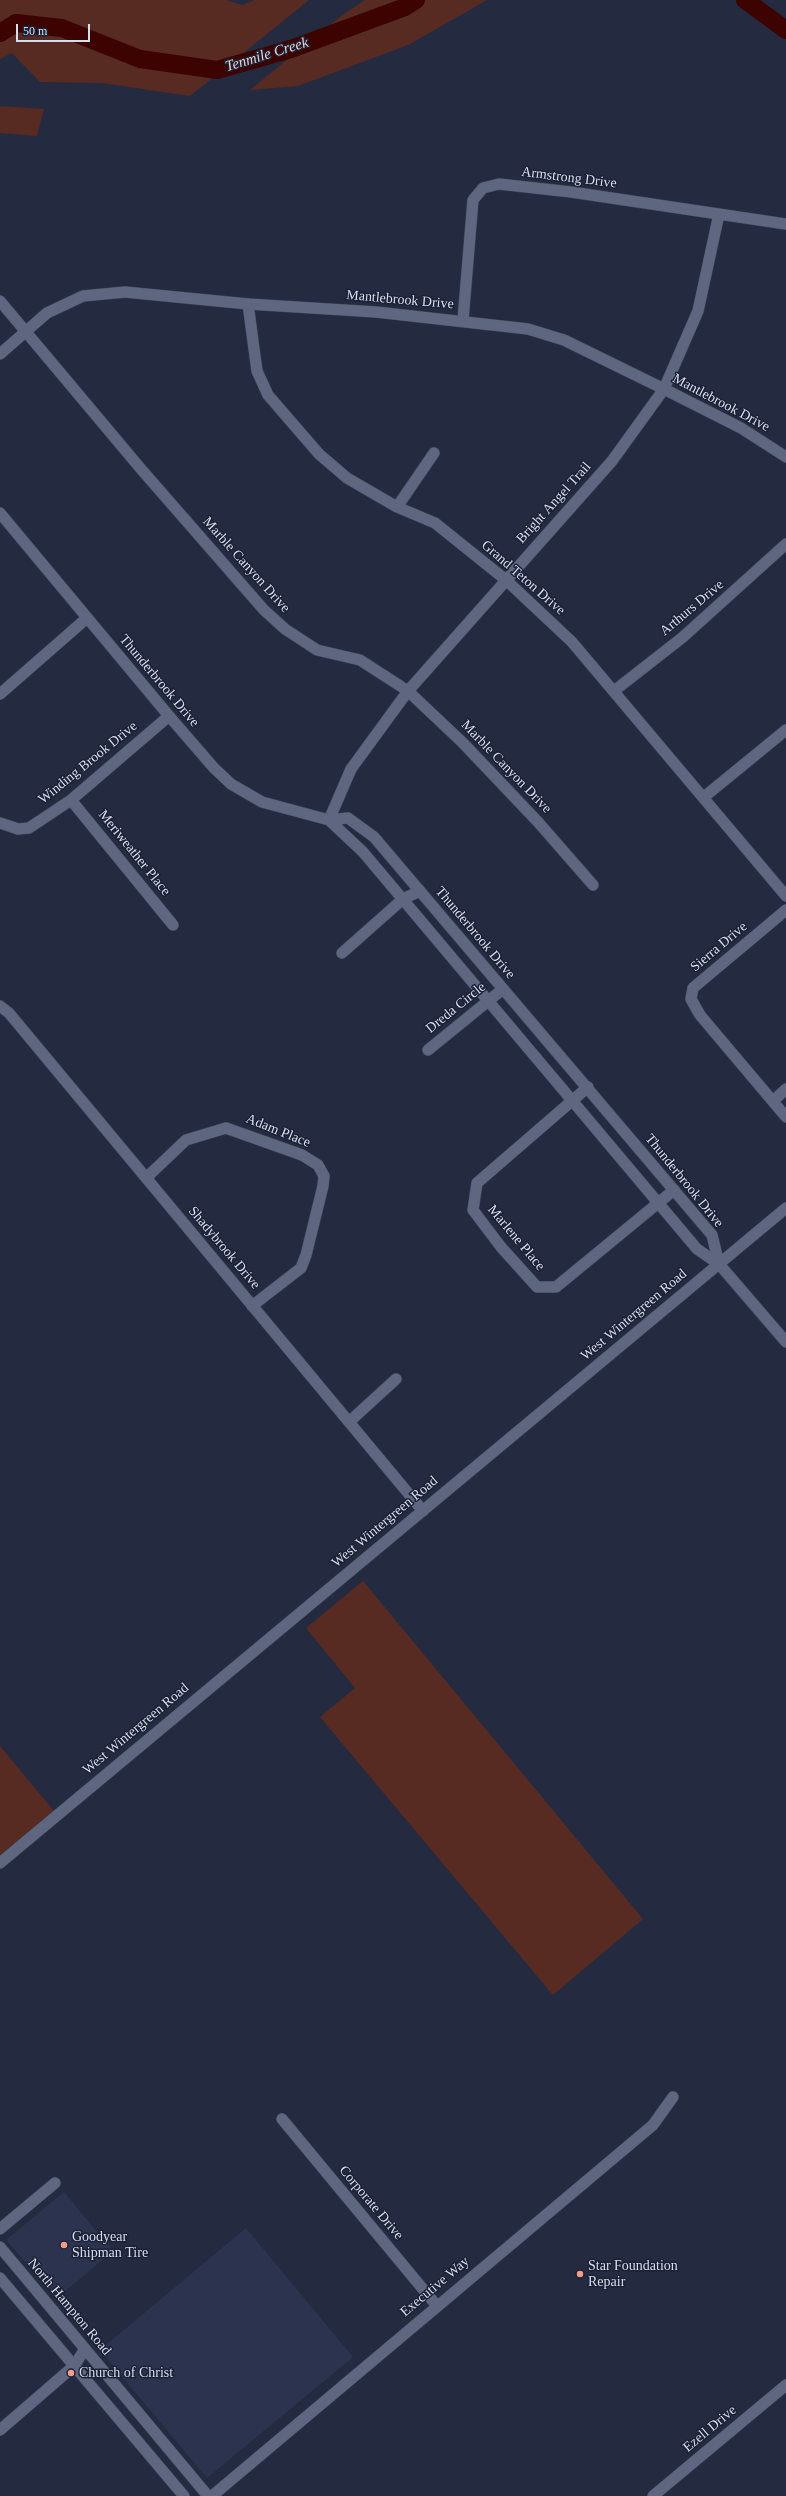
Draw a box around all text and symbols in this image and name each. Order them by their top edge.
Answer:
scale bar [18,16,92,42]
text: 50 m [23,24,47,38]
water label: Tenmile Creek [223,34,311,76]
street label: Armstrong Drive [520,164,618,192]
street label: Mantlebrook Drive [346,287,454,313]
street label: Mantlebrook Drive [670,370,772,436]
street label: Bright Angel Trail [513,459,595,547]
street label: Marble Canyon Drive [199,514,293,616]
street label: Grand Teton Drive [478,537,568,619]
street label: Arthurs Drive [657,576,727,640]
street label: Thunderbrook Drive [115,631,203,731]
street label: Marble Canyon Drive [457,717,555,817]
street label: Winding Brook Drive [35,718,141,808]
street label: Meriweather Place [94,807,174,899]
street label: Thunderbrook Drive [431,883,519,983]
street label: Sierra Drive [687,918,751,976]
street label: Dreda Circle [423,979,489,1037]
street label: Adam Place [243,1110,313,1152]
street label: Thunderbrook Drive [641,1131,727,1231]
street label: Marlene Place [484,1202,548,1274]
street label: Shadybrook Drive [184,1203,264,1293]
street label: West Wintergreen Road [578,1266,690,1364]
street label: West Wintergreen Road [329,1473,441,1571]
street label: West Wintergreen Road [80,1680,192,1778]
street label: Corporate Drive [335,2163,407,2243]
place label: Goodyear Shipman Tire [72,2229,148,2262]
marker: Goodyear Shipman Tire [59,2240,69,2250]
street label: Executive Way [397,2253,473,2321]
street label: North Hampton Road [24,2255,114,2359]
place label: Star Foundation Repair [588,2258,678,2290]
marker: Star Foundation Repair [575,2269,585,2279]
place label: Church of Christ [79,2365,173,2381]
marker: Church of Christ [66,2368,76,2378]
street label: Ezell Drive [680,2402,740,2456]

